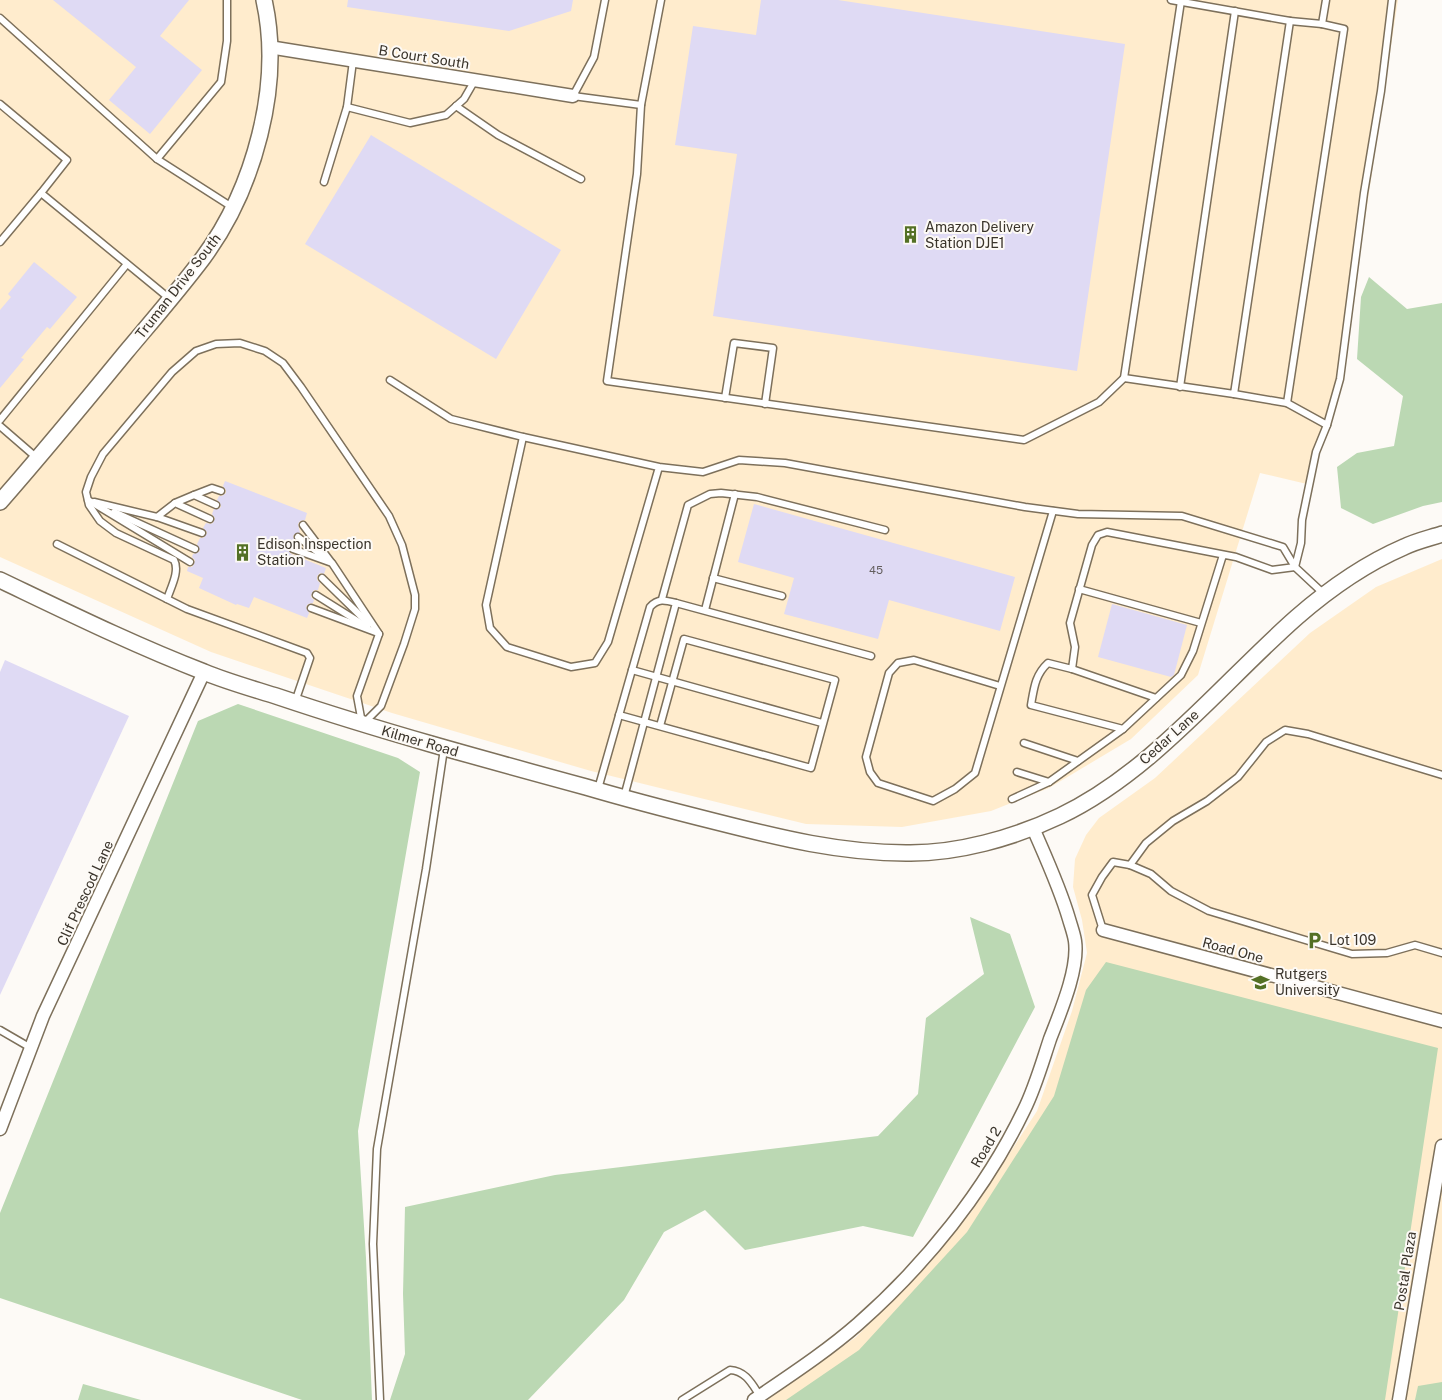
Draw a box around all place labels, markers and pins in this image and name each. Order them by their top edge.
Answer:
place label: Amazon Delivery Station DJE1 [925,219,1035,251]
building icon: Amazon Delivery Station DJE1 [901,225,921,245]
place label: Edison Inspection Station [257,536,372,568]
building icon: Edison Inspection Station [233,542,253,562]
parking icon: Lot 109 [1305,930,1325,950]
place label: Lot 109 [1329,932,1376,948]
place label: Rutgers University [1275,966,1341,998]
school or university icon: Rutgers University [1251,972,1271,992]

